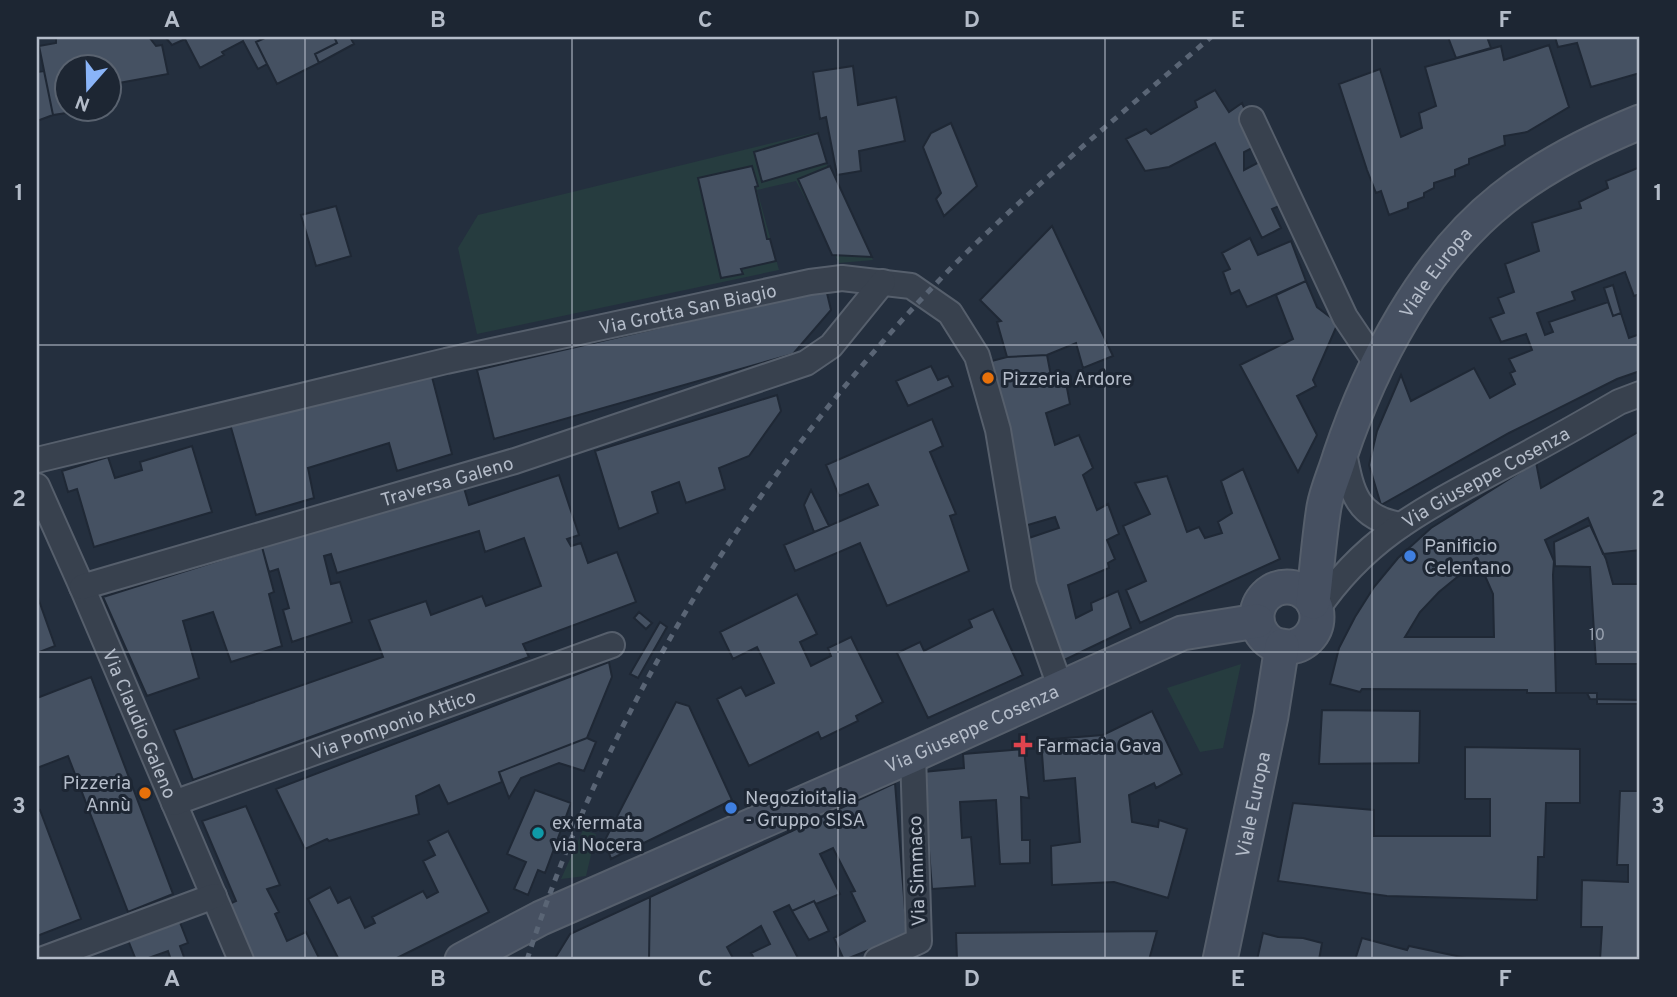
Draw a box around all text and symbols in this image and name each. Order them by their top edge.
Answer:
text: A [164,7,180,36]
text: B [430,7,446,36]
text: C [698,7,712,36]
text: D [964,7,980,36]
text: E [1231,7,1245,36]
text: F [1498,7,1512,36]
north arrow [52,52,122,122]
text: N [72,88,93,116]
text: 1 [14,180,24,209]
text: 1 [1653,180,1663,209]
street label: Viale Europa [1395,223,1478,323]
street label: Via Grotta San Biagio [597,280,779,341]
place label: Pizzeria Ardore [1002,368,1132,392]
marker: Pizzeria Ardore [980,370,996,386]
street label: Via Giuseppe Cosenza [1398,423,1575,535]
street label: Traversa Galeno [378,452,517,513]
text: 2 [12,486,26,515]
text: 2 [1651,486,1665,515]
place label: Panificio Celentano [1424,535,1511,581]
marker: Panificio Celentano [1402,548,1418,564]
house number: 10 [1589,626,1605,646]
street label: Via Claudio Galeno [96,646,181,803]
street label: Via Giuseppe Cosenza [882,680,1063,780]
street label: Via Pomponio Attico [308,685,480,767]
place label: Farmacia Gava [1037,735,1161,759]
marker: Farmacia Gava [1015,737,1031,753]
street label: Viale Europa [1232,750,1277,860]
place label: Pizzeria Annù [63,772,131,818]
marker: Pizzeria Annù [137,785,153,801]
place label: Negozioitalia - Gruppo SISA [745,787,865,833]
text: 3 [12,793,26,822]
text: 3 [1651,793,1665,822]
marker: Negozioitalia - Gruppo SISA [723,800,739,816]
place label: ex fermata via Nocera [552,812,642,858]
street label: Via Simmaco [904,815,932,927]
marker: ex fermata via Nocera [530,825,546,841]
text: A [164,966,180,995]
text: B [430,966,446,995]
text: C [698,966,712,995]
text: D [964,966,980,995]
text: E [1231,966,1245,995]
text: F [1498,966,1512,995]

